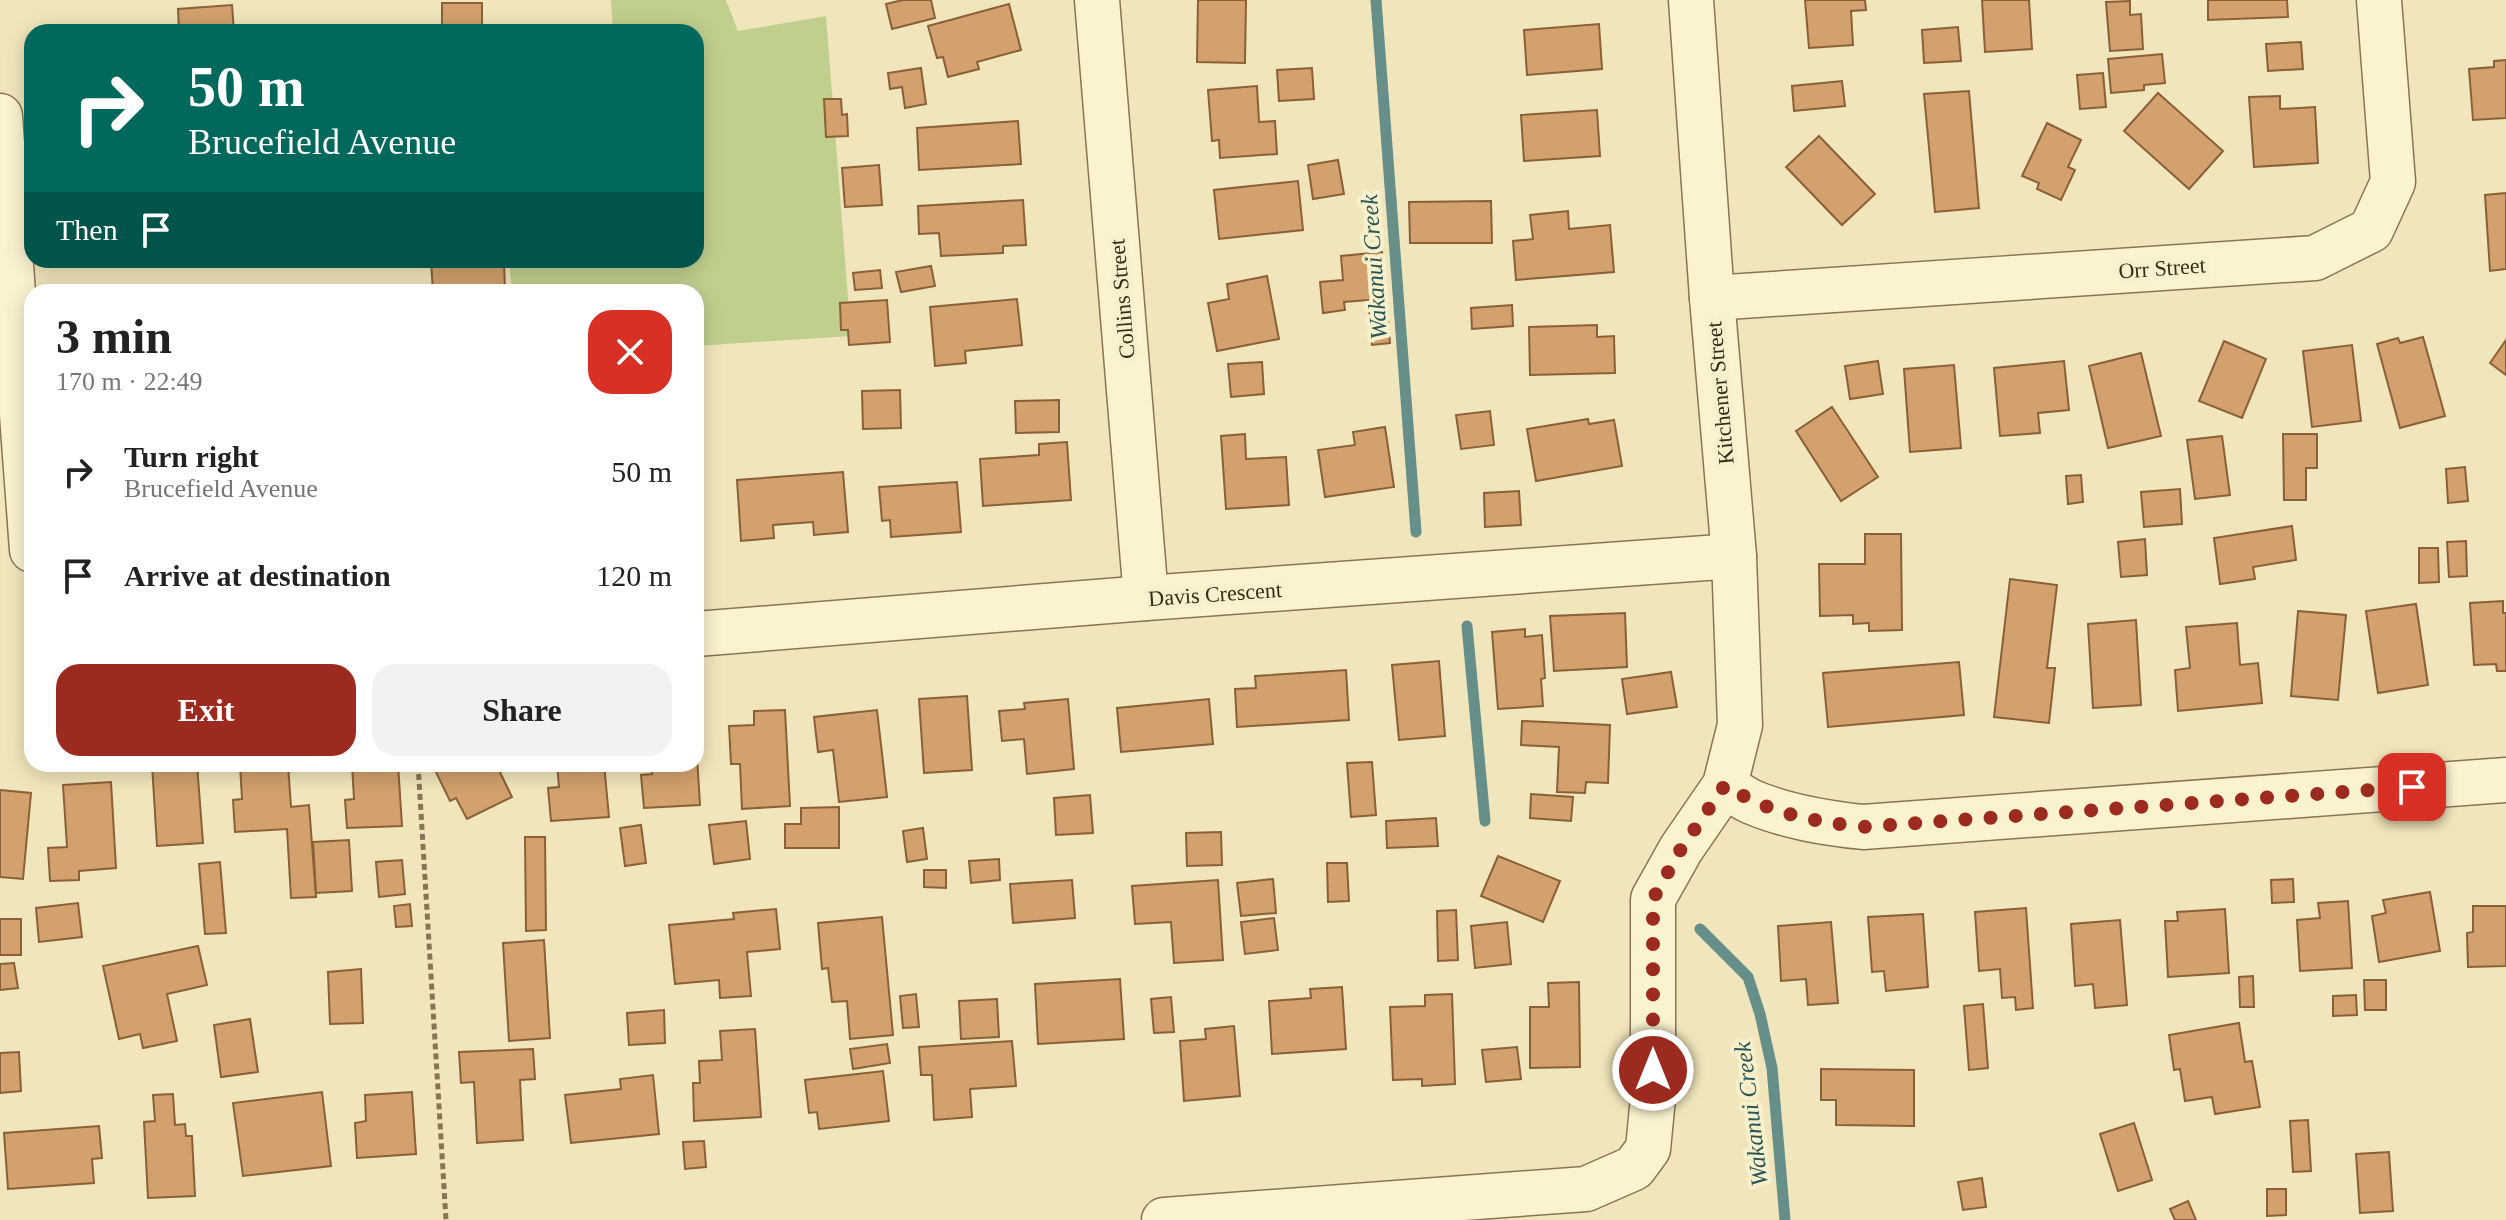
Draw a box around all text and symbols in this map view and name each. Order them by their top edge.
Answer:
icon: right [56,56,160,160]
text: 50 m [188,56,305,118]
text: Brucefield Avenue [188,122,456,162]
water label: Wakanui Creek [1356,193,1392,340]
icon: arrive [134,208,178,252]
text: Then [56,213,118,246]
street label: Collins Street [1104,238,1140,360]
street label: Orr Street [2118,252,2206,284]
text: 3 min [56,310,172,363]
button: close [588,310,672,394]
street label: Kitchener Street [1701,320,1739,466]
text: 170 m · 22:49 [56,367,203,396]
text: Turn right [124,440,259,473]
icon: right [56,450,100,494]
text: 50 m [611,455,672,488]
text: Brucefield Avenue [124,474,318,503]
icon: arrive [56,554,100,598]
text: Arrive at destination [124,559,391,592]
text: 120 m [596,559,672,592]
street label: Davis Crescent [1147,577,1283,611]
button: Exit [56,664,356,756]
button: Share [372,664,672,756]
pin [2378,753,2446,821]
icon: arrive [2390,765,2434,809]
position arrow [1611,1028,1695,1112]
water label: Wakanui Creek [1729,1040,1773,1188]

